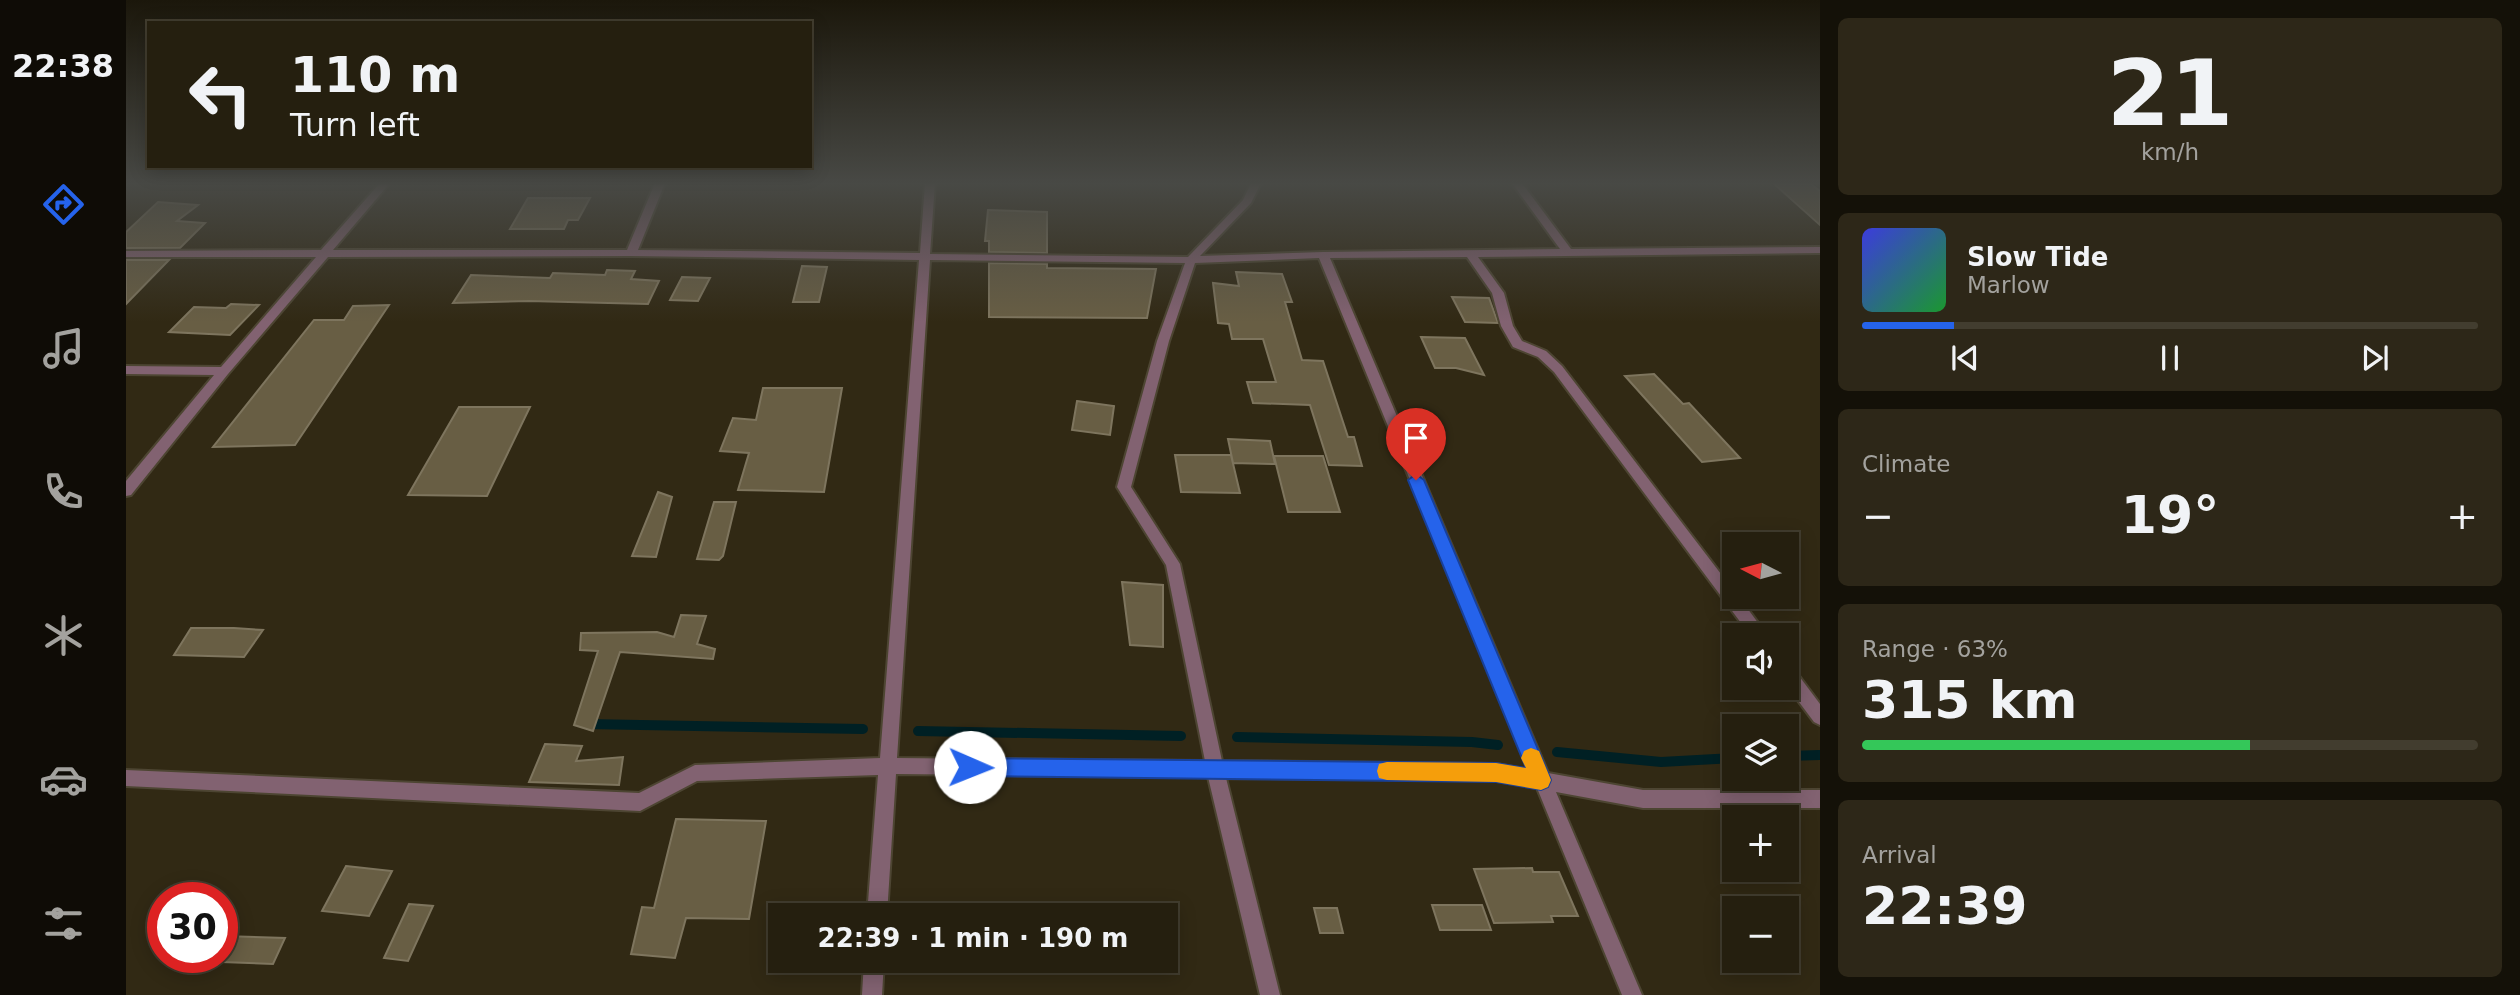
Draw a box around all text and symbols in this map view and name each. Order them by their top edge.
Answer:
text: 21 [2107,41,2233,146]
text: 22:38 [12,47,114,85]
text: 110 m [290,47,460,104]
icon: left [175,49,266,140]
text: Turn left [290,106,420,144]
text: km/h [2141,139,2199,165]
icon: directions [39,180,88,229]
text: Slow Tide [1967,242,2108,272]
text: Marlow [1967,272,2050,298]
icon: music [39,324,88,373]
icon: previous [1946,339,1984,377]
icon: pause [2151,339,2189,377]
icon: next [2356,339,2394,377]
pin [1386,408,1446,480]
icon: arrive [1397,419,1435,457]
text: Climate [1862,451,1951,477]
icon: phone [39,467,88,516]
text: 19° [2121,485,2219,545]
text: − [1862,494,1894,538]
text: + [2446,494,2478,538]
north arrow [1722,532,1799,609]
map controls [1722,532,1799,973]
icon: climate [39,611,88,660]
button: sound [1722,623,1799,700]
text: Range · 63% [1862,636,2008,662]
text: 315 km [1862,670,2077,730]
button: layers [1722,714,1799,791]
position arrow [933,730,1007,804]
icon: car [39,755,88,804]
button: + [1722,805,1799,882]
text: Arrival [1862,842,1937,868]
text: 22:39 [1862,876,2028,936]
speed limit sign: 30 [147,882,238,973]
button: − [1722,896,1799,973]
icon: filters [39,899,88,948]
text: 22:39 · 1 min · 190 m [818,923,1128,953]

